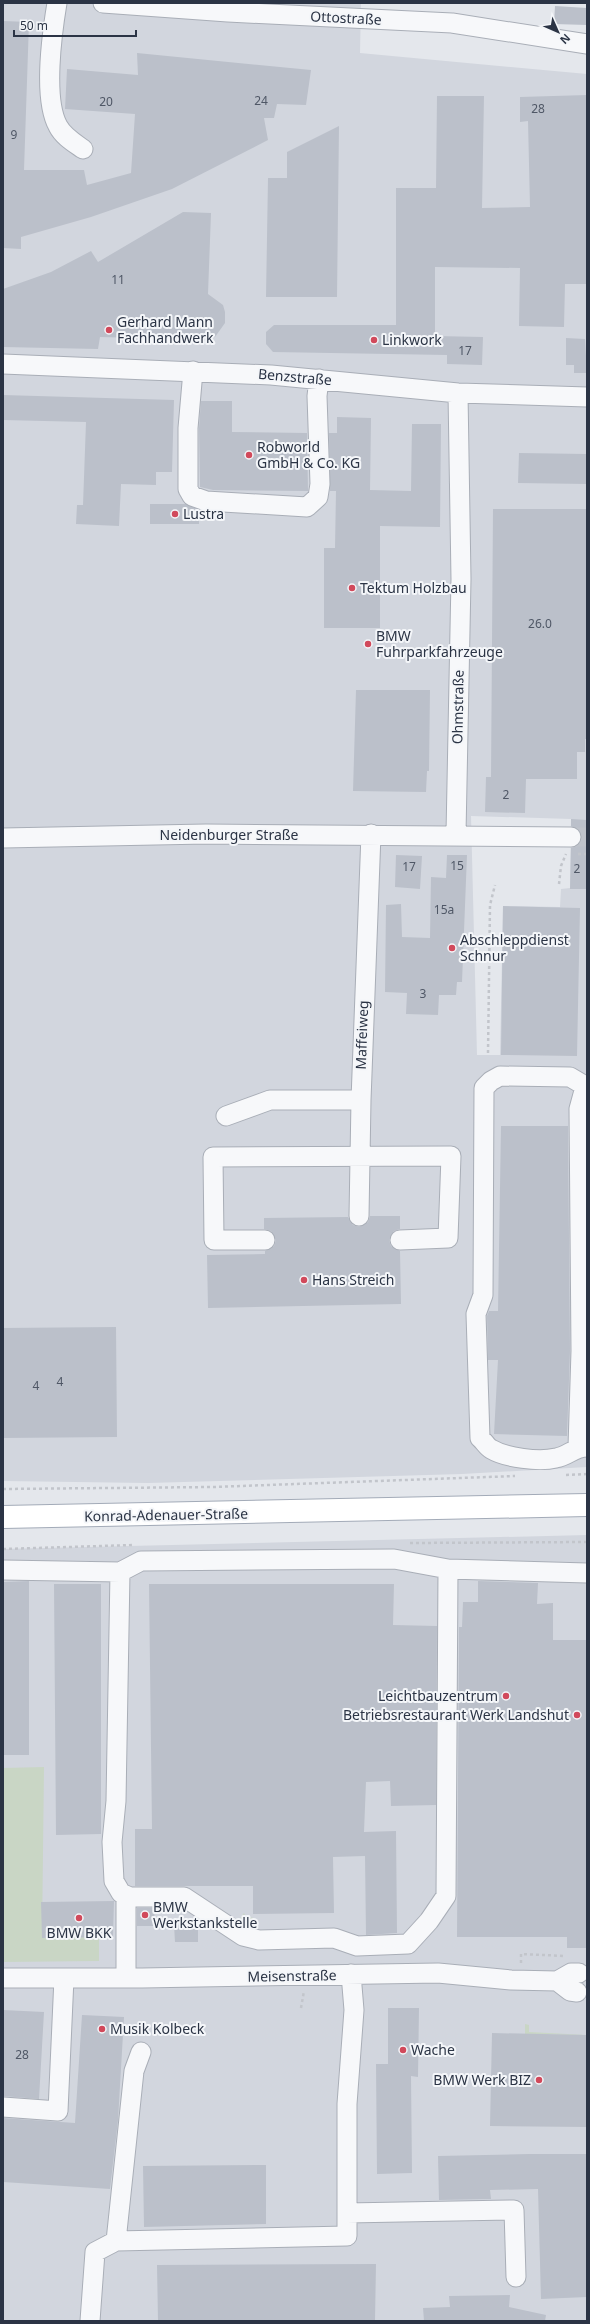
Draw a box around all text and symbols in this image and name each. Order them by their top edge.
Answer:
street label: Ottostraße [310,6,382,29]
scale bar [14,12,136,38]
north arrow [538,12,578,52]
text: 50 m [20,17,48,34]
text: N [557,31,574,48]
house number: 24 [254,92,268,109]
house number: 20 [99,93,113,110]
house number: 28 [531,100,545,117]
house number: 9 [11,126,18,143]
house number: 11 [111,271,125,288]
place label: Gerhard Mann Fachhandwerk [117,312,214,347]
marker: Gerhard Mann Fachhandwerk [104,325,114,335]
place label: Linkwork [382,330,442,349]
marker: Linkwork [369,335,379,345]
house number: 17 [458,342,472,359]
street label: Benzstraße [257,364,333,389]
place label: Robworld GmbH & Co. KG [257,437,360,472]
marker: Robworld GmbH & Co. KG [244,450,254,460]
place label: Lustra [183,504,224,523]
marker: Lustra [170,509,180,519]
place label: Tektum Holzbau [360,578,467,597]
marker: Tektum Holzbau [347,583,357,593]
house number: 26.0 [528,615,552,632]
place label: BMW Fuhrparkfahrzeuge [376,626,503,661]
marker: BMW Fuhrparkfahrzeuge [363,639,373,649]
street label: Ohmstraße [447,669,468,744]
house number: 2 [503,786,510,803]
street label: Neidenburger Straße [160,825,299,844]
house number: 15 [450,857,464,874]
house number: 17 [402,858,416,875]
house number: 2 [574,860,581,877]
house number: 15a [434,901,454,918]
place label: Abschleppdienst Schnur [460,930,569,965]
marker: Abschleppdienst Schnur [447,943,457,953]
house number: 3 [420,985,427,1002]
street label: Maffeiweg [351,1000,372,1070]
place label: Hans Streich [312,1270,394,1289]
marker: Hans Streich [299,1275,309,1285]
house number: 4 [57,1373,64,1390]
house number: 4 [33,1377,40,1394]
street label: Konrad-Adenauer-Straße [84,1504,248,1525]
place label: Leichtbauzentrum [378,1686,498,1705]
marker: Leichtbauzentrum [501,1691,511,1701]
place label: Betriebsrestaurant Werk Landshut [343,1705,569,1724]
marker: Betriebsrestaurant Werk Landshut [572,1710,582,1720]
place label: BMW Werkstankstelle [153,1897,258,1932]
marker: BMW Werkstankstelle [140,1910,150,1920]
marker: BMW BKK [74,1913,84,1923]
place label: BMW BKK [47,1923,112,1942]
street label: Meisenstraße [247,1965,337,1986]
place label: Musik Kolbeck [110,2019,205,2038]
marker: Musik Kolbeck [97,2024,107,2034]
place label: Wache [411,2040,455,2059]
marker: Wache [398,2045,408,2055]
house number: 28 [15,2046,29,2063]
place label: BMW Werk BIZ [433,2070,531,2089]
marker: BMW Werk BIZ [534,2075,544,2085]

